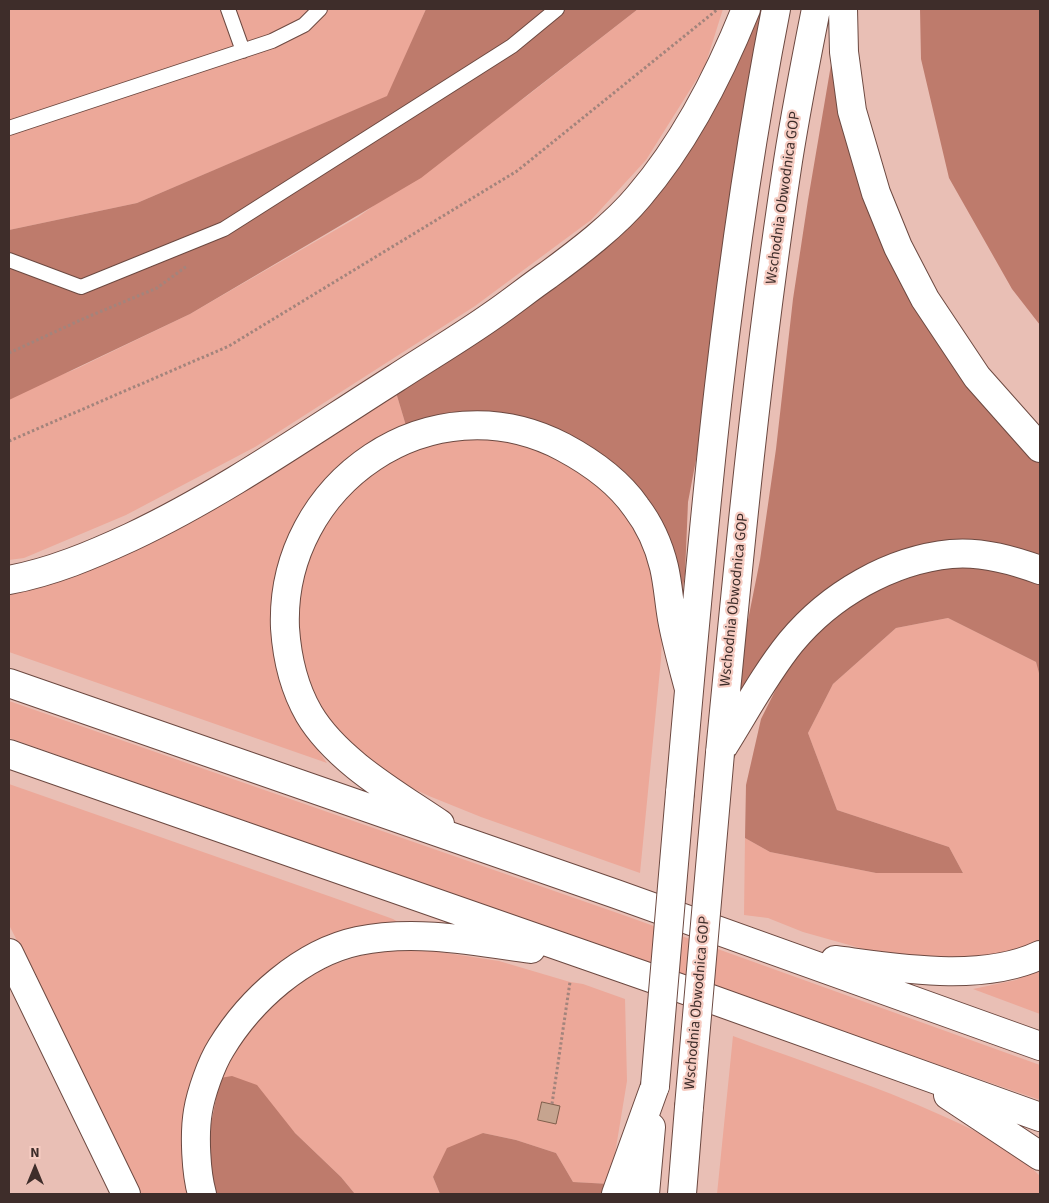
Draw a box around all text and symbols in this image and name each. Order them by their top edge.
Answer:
street label: Wschodnia Obwodnica GOP [763,110,805,286]
street label: Wschodnia Obwodnica GOP [717,512,753,688]
street label: Wschodnia Obwodnica GOP [681,915,715,1091]
north arrow [10,1143,60,1193]
text: N [30,1143,40,1163]

